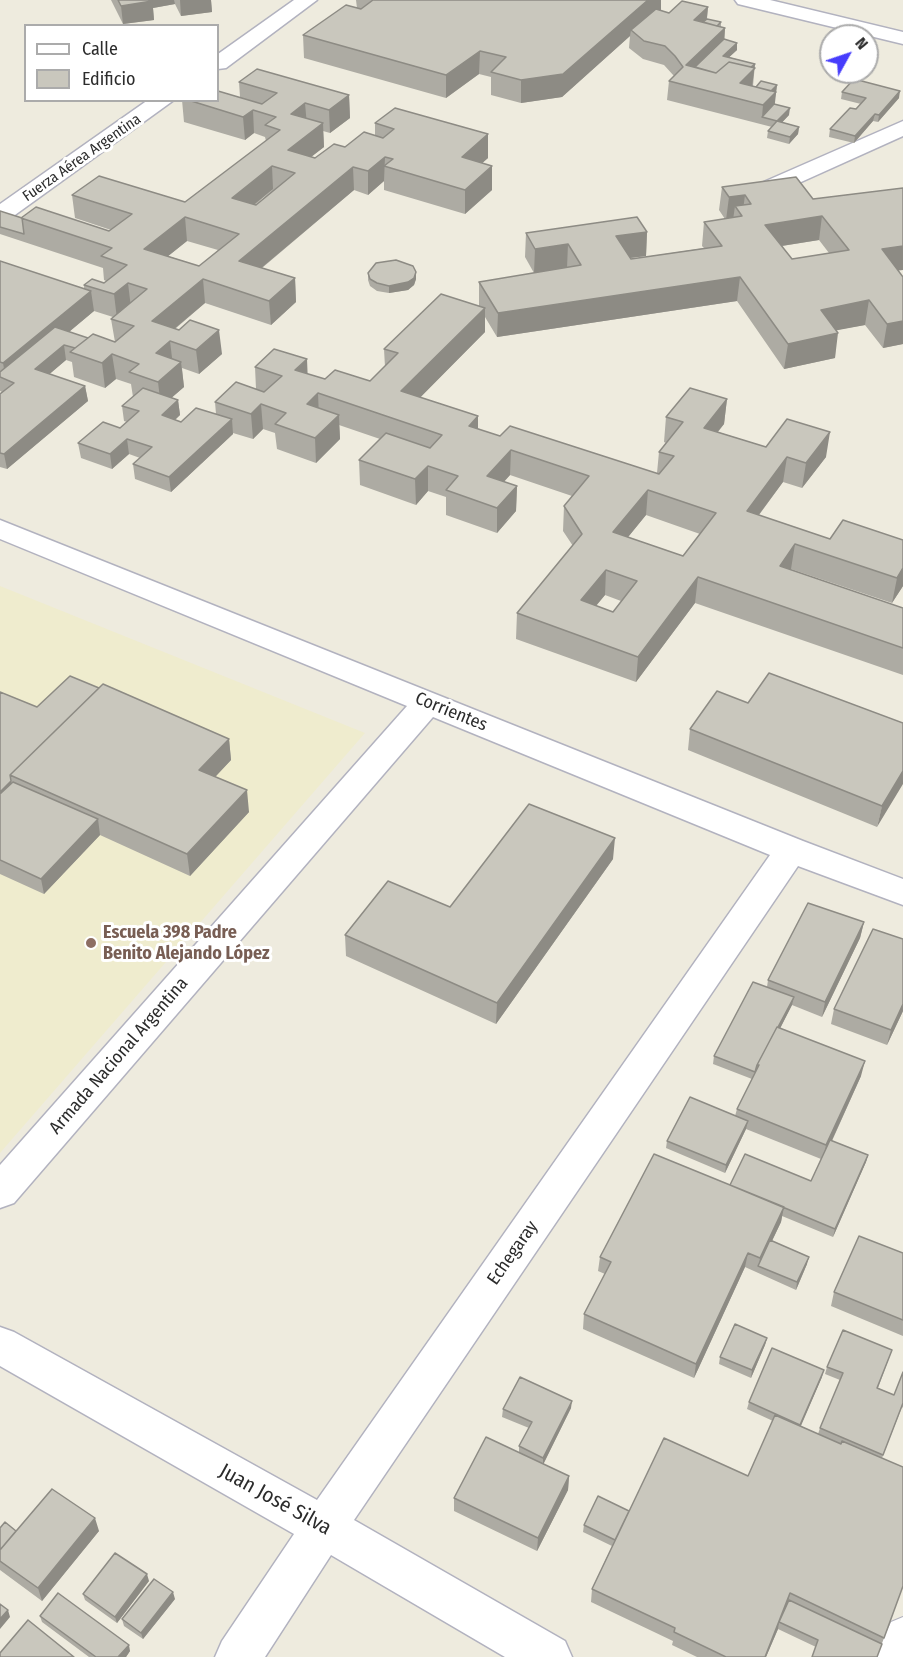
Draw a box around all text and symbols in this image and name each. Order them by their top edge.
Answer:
legend [24,24,219,102]
north arrow [819,24,879,84]
text: N [851,34,872,53]
text: Calle [82,38,118,60]
text: Edificio [82,68,135,90]
street label: Fuerza Aérea Argentina [19,110,145,206]
street label: Corrientes [412,688,490,736]
place label: Escuela 398 Padre Benito Alejando López [103,922,269,964]
marker: Escuela 398 Padre Benito Alejando López [84,936,98,950]
street label: Armada Nacional Argentina [45,973,193,1139]
street label: Echegaray [483,1217,543,1289]
street label: Juan José Silva [214,1459,336,1541]

